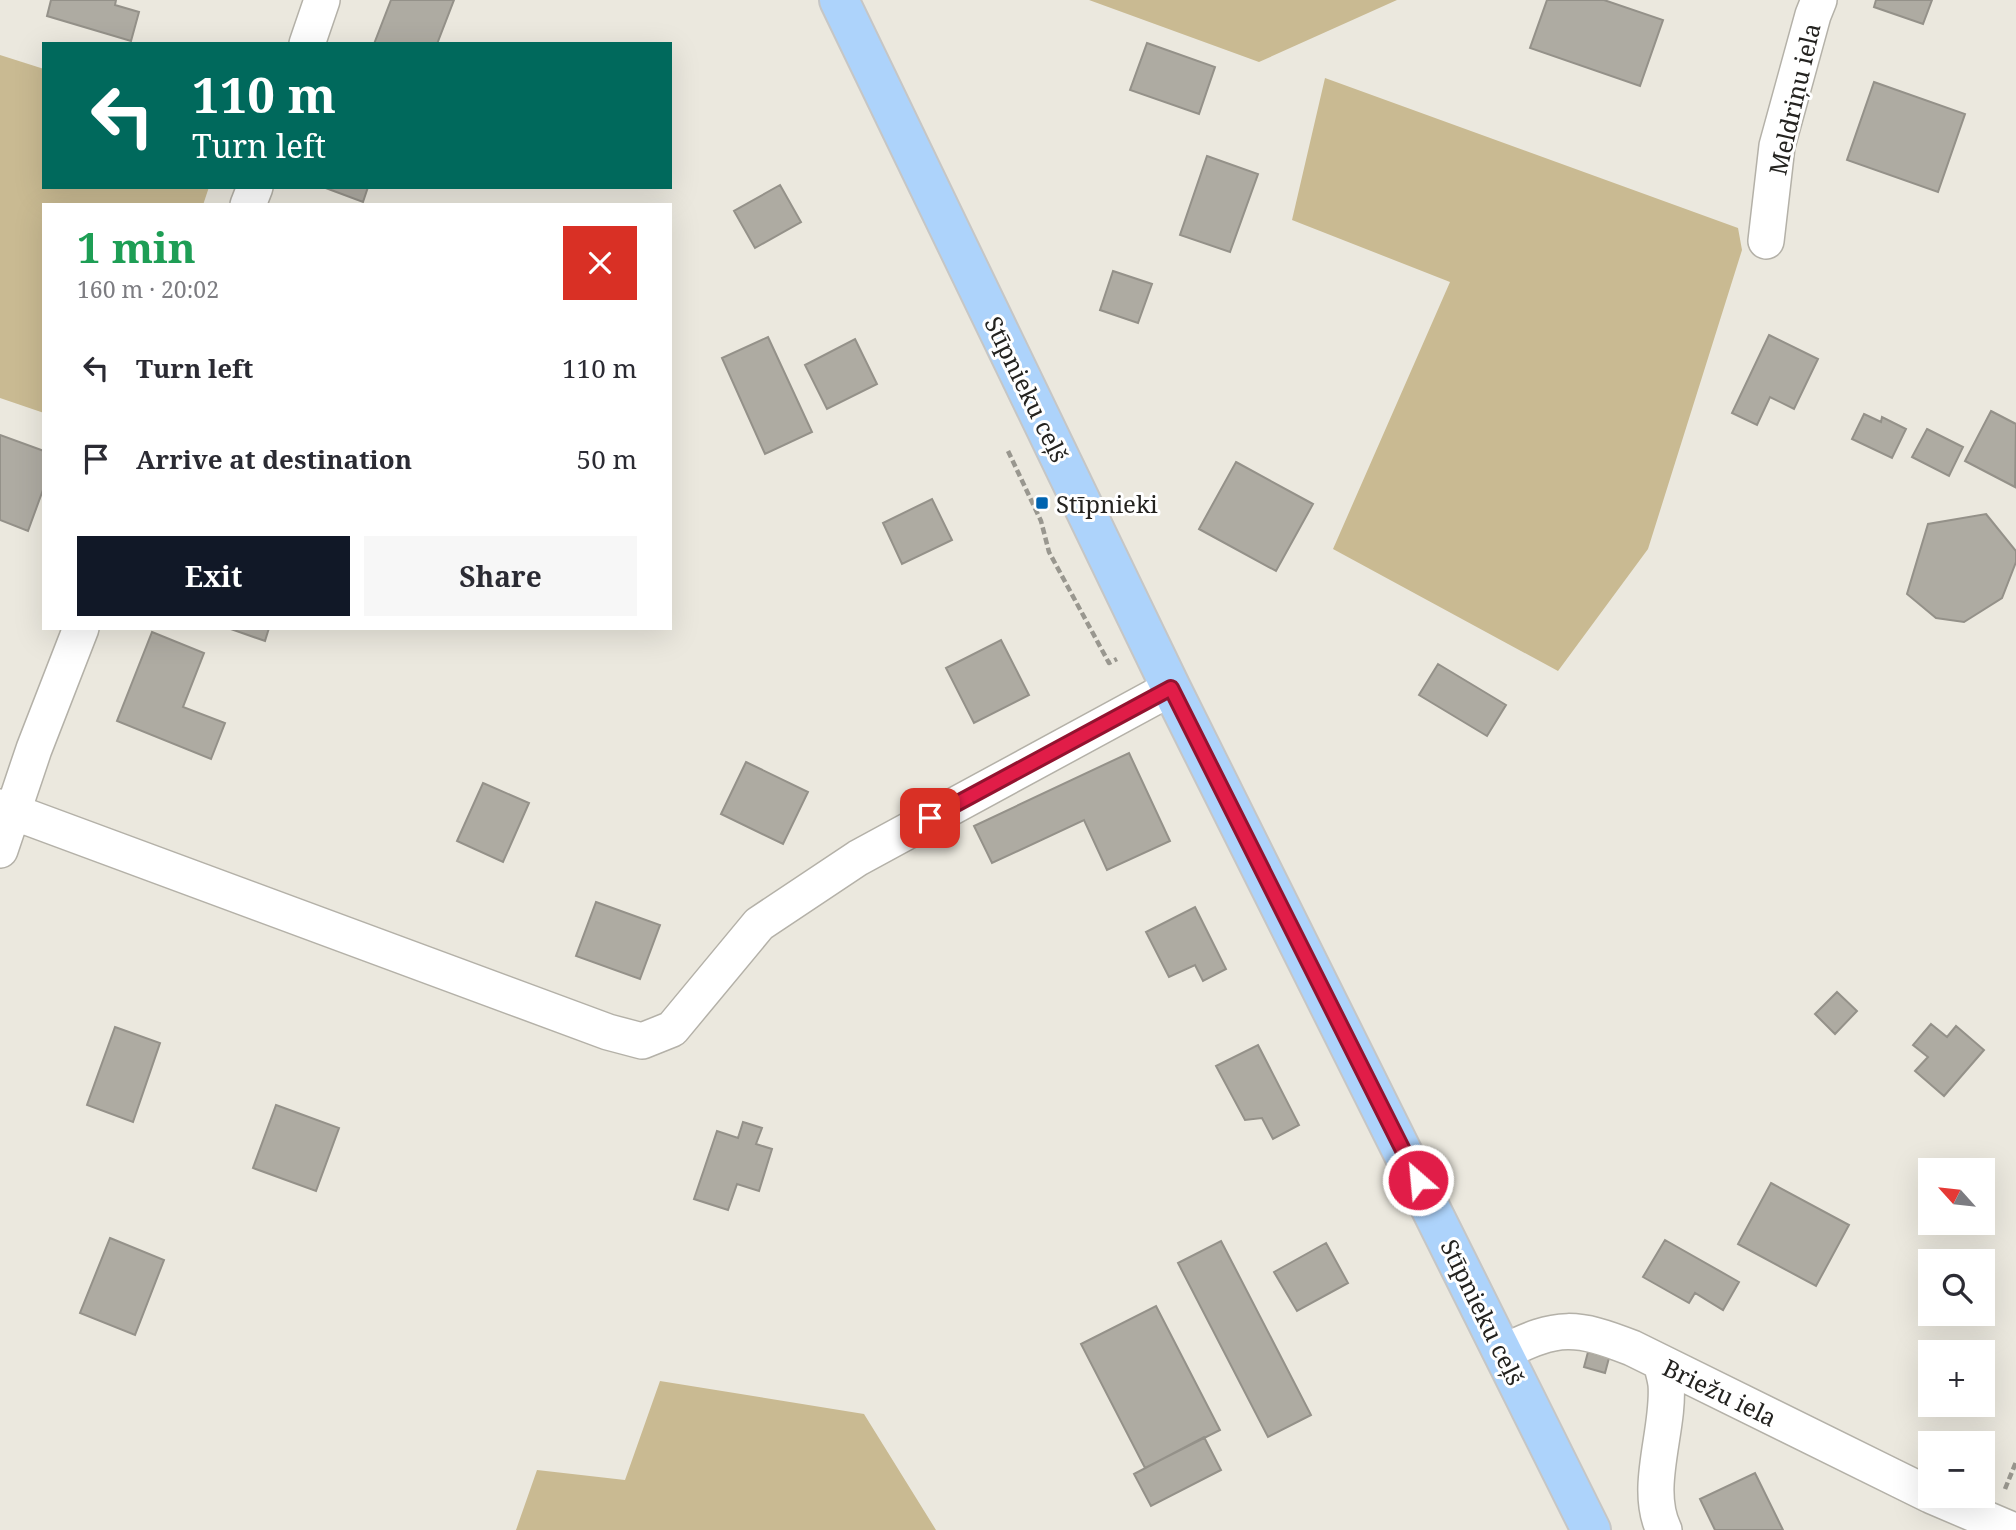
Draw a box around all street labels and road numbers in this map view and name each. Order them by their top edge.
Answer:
street label: Meldriņu iela [1760,20,1828,178]
street label: Stīpnieku ceļš [977,311,1077,467]
street label: Stīpnieku ceļš [1433,1234,1533,1390]
street label: Briežu iela [1658,1350,1782,1434]

